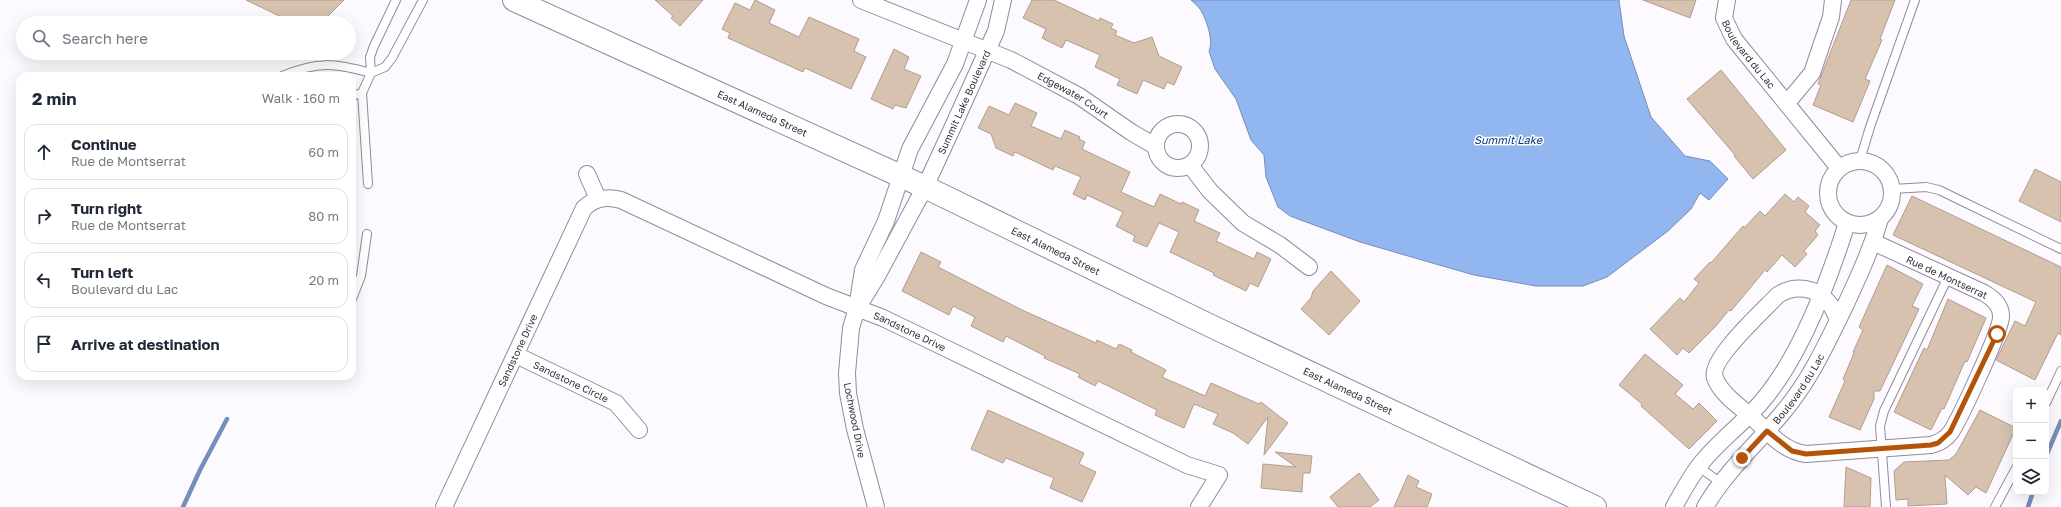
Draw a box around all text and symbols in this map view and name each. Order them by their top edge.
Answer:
search box [16,16,356,60]
street label: Boulevard du Lac [1720,18,1778,91]
icon: search [30,27,52,49]
text: Search here [62,29,148,47]
street label: Summit Lake Boulevard [935,48,993,156]
street label: Edgewater Court [1036,69,1111,121]
street label: East Alameda Street [716,87,809,139]
text: 2 min [32,88,76,109]
text: Walk · 160 m [262,90,340,106]
water label: Summit Lake [1474,133,1544,146]
text: Continue [71,135,137,153]
icon: ahead [33,141,55,163]
text: 60 m [308,144,339,160]
text: Rue de Montserrat [71,153,186,169]
text: Turn right [71,199,142,217]
icon: right [33,205,55,227]
text: 80 m [308,208,339,224]
text: Rue de Montserrat [71,217,186,233]
street label: East Alameda Street [1009,224,1102,277]
street label: Rue de Montserrat [1904,253,1990,301]
text: Turn left [71,263,133,281]
icon: left [33,269,55,291]
text: 20 m [309,272,339,288]
text: Boulevard du Lac [71,281,178,297]
street label: Sandstone Drive [872,309,948,354]
street label: Sandstone Drive [495,312,540,389]
route start [1988,325,2006,343]
icon: arrive [33,333,55,355]
text: Arrive at destination [71,335,220,353]
street label: Boulevard du Lac [1770,351,1827,426]
street label: Sandstone Circle [532,358,611,405]
street label: East Alameda Street [1301,364,1395,417]
street label: Lochwood Drive [842,381,868,459]
map controls [2013,387,2049,495]
button: + [2013,387,2049,423]
button: − [2013,423,2049,459]
route end [1733,449,1751,467]
button: layers [2013,459,2049,495]

